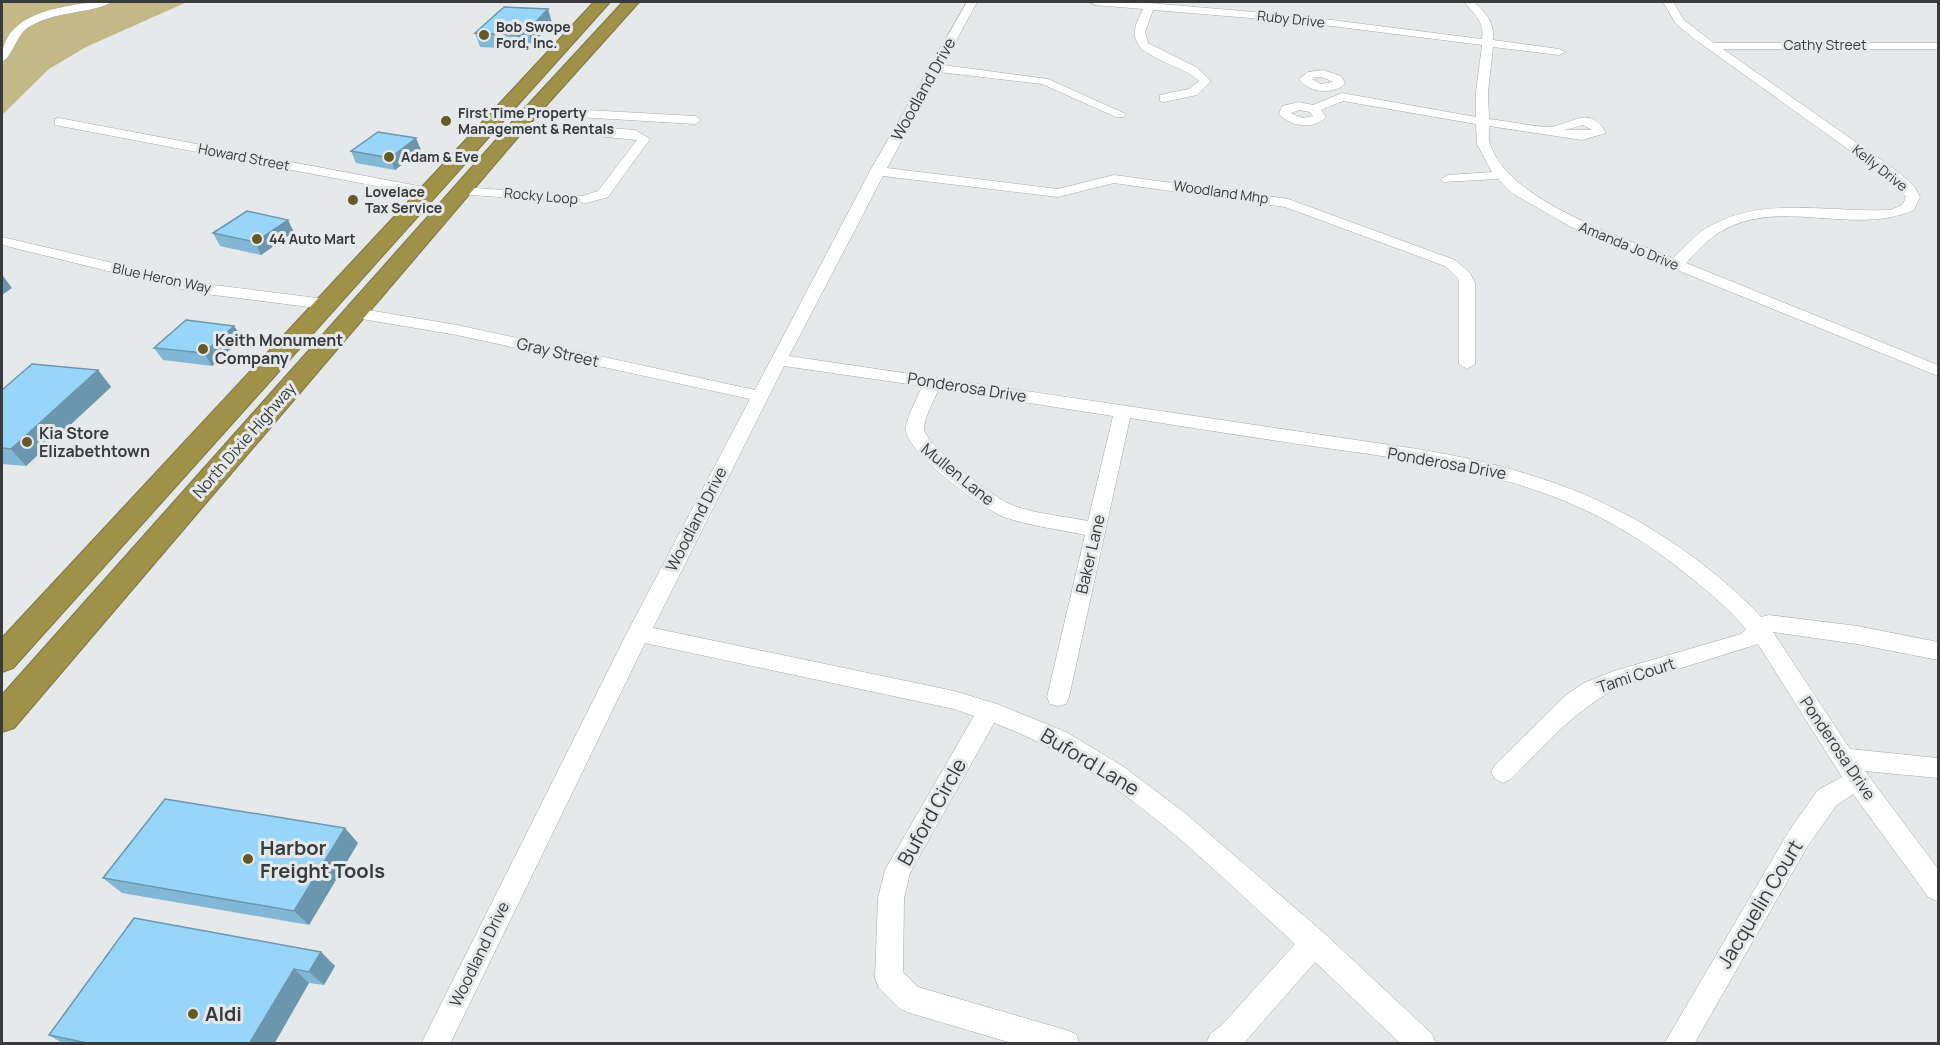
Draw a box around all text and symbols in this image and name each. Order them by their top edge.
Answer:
street label: Ruby Drive [1256,6,1326,32]
place label: Bob Swope Ford, Inc. [496,17,571,52]
marker: Bob Swope Ford, Inc. [477,28,491,42]
street label: Woodland Drive [886,34,960,144]
street label: Cathy Street [1783,35,1867,54]
place label: First Time Property Management & Rentals [458,103,614,138]
marker: First Time Property Management & Rentals [439,114,453,128]
street label: Howard Street [197,138,292,175]
street label: Kelly Drive [1849,140,1912,195]
place label: Adam & Eve [401,147,479,166]
marker: Adam & Eve [382,150,396,164]
street label: Woodland Mhp [1172,175,1270,208]
place label: Lovelace Tax Service [365,182,442,217]
street label: Rocky Loop [503,183,579,208]
marker: Lovelace Tax Service [346,193,360,207]
street label: Amanda Jo Drive [1577,217,1682,274]
place label: 44 Auto Mart [269,229,356,248]
marker: 44 Auto Mart [250,232,264,246]
street label: Blue Heron Way [111,258,214,297]
place label: Keith Monument Company [215,329,343,369]
street label: Gray Street [515,332,601,372]
marker: Keith Monument Company [196,342,210,356]
street label: Ponderosa Drive [906,367,1028,407]
street label: North Dixie Highway [188,377,301,503]
place label: Kia Store Elizabethtown [39,422,150,462]
marker: Kia Store Elizabethtown [20,435,34,449]
street label: Mullen Lane [917,438,999,510]
street label: Ponderosa Drive [1386,442,1508,484]
street label: Woodland Drive [660,463,732,575]
street label: Baker Lane [1070,512,1110,596]
street label: Tami Court [1594,652,1678,698]
street label: Ponderosa Drive [1795,692,1881,804]
street label: Buford Lane [1036,722,1145,802]
street label: Buford Circle [891,753,972,870]
place label: Harbor Freight Tools [260,834,385,884]
street label: Jacquelin Court [1711,834,1809,973]
marker: Harbor Freight Tools [241,852,255,866]
street label: Woodland Drive [444,898,514,1010]
place label: Aldi [205,1000,242,1027]
marker: Aldi [186,1007,200,1021]

